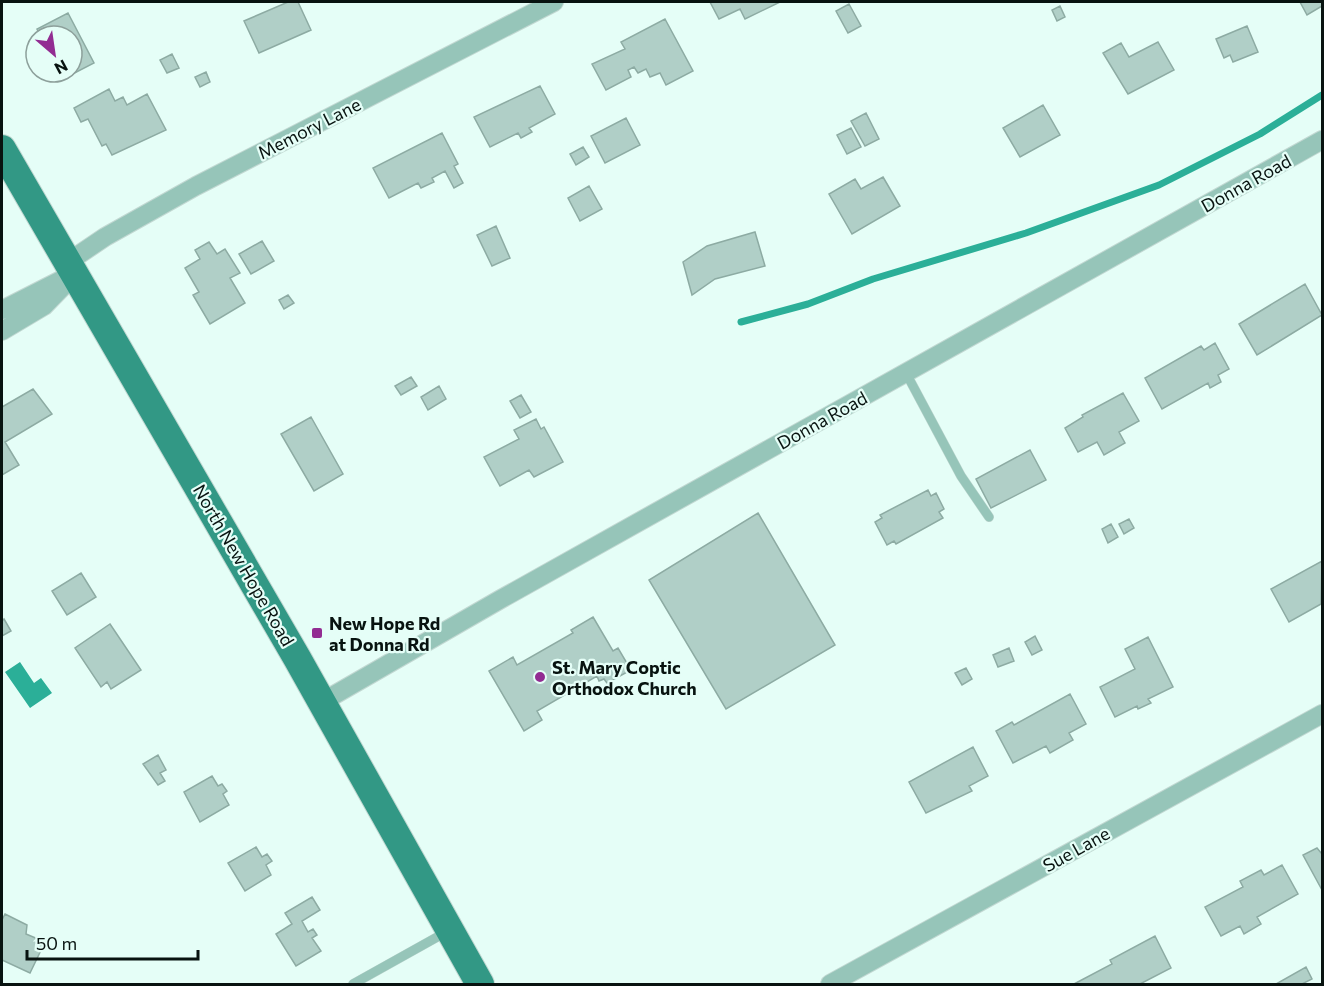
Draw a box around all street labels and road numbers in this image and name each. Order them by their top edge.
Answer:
street label: Memory Lane [254,93,364,163]
street label: Donna Road [1197,149,1295,217]
street label: Donna Road [773,386,871,454]
street label: North New Hope Road [189,480,299,650]
street label: Sue Lane [1039,822,1113,876]

